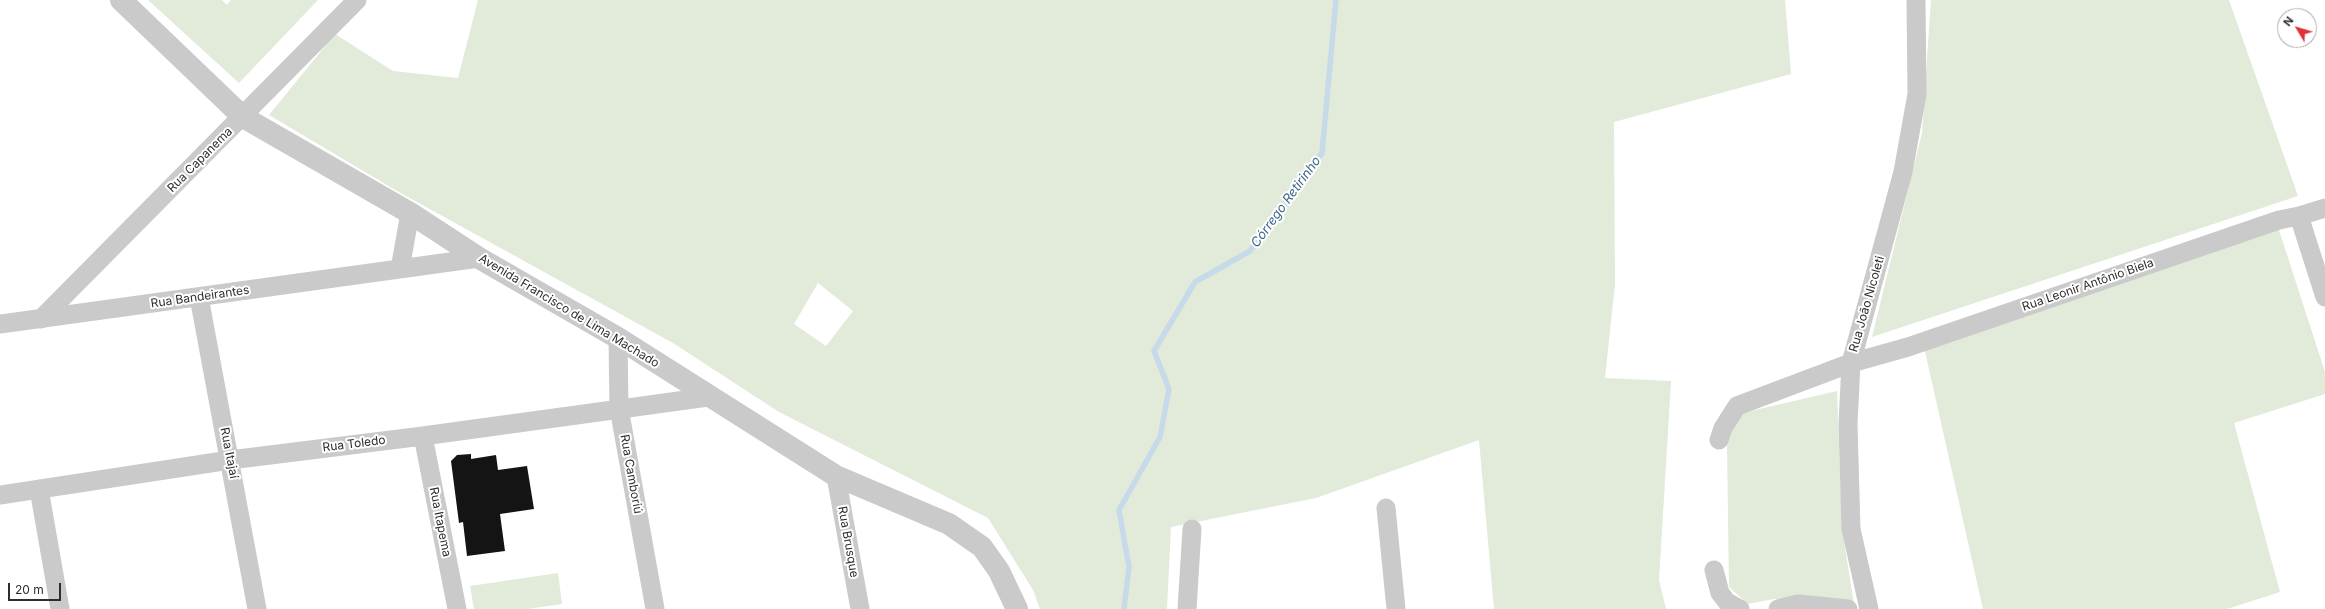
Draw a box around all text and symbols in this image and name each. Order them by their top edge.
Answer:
north arrow [2277,8,2317,48]
text: N [2280,14,2296,29]
street label: Rua Capanema [165,125,235,195]
water label: Córrego Retirinho [1248,154,1324,250]
street label: Avenida Francisco de Lima Machado [476,251,662,371]
street label: Rua João Nicoleti [1846,254,1888,354]
street label: Rua Leonir Antônio Biela [2020,256,2156,314]
street label: Rua Bandeirantes [150,283,250,311]
street label: Rua Itajaí [217,426,241,480]
street label: Rua Toledo [322,433,386,455]
street label: Rua Camboriú [617,433,645,515]
street label: Rua Itapema [426,486,454,558]
street label: Rua Brusque [835,505,861,579]
scale bar [10,575,63,601]
text: 20 m [15,582,44,597]

